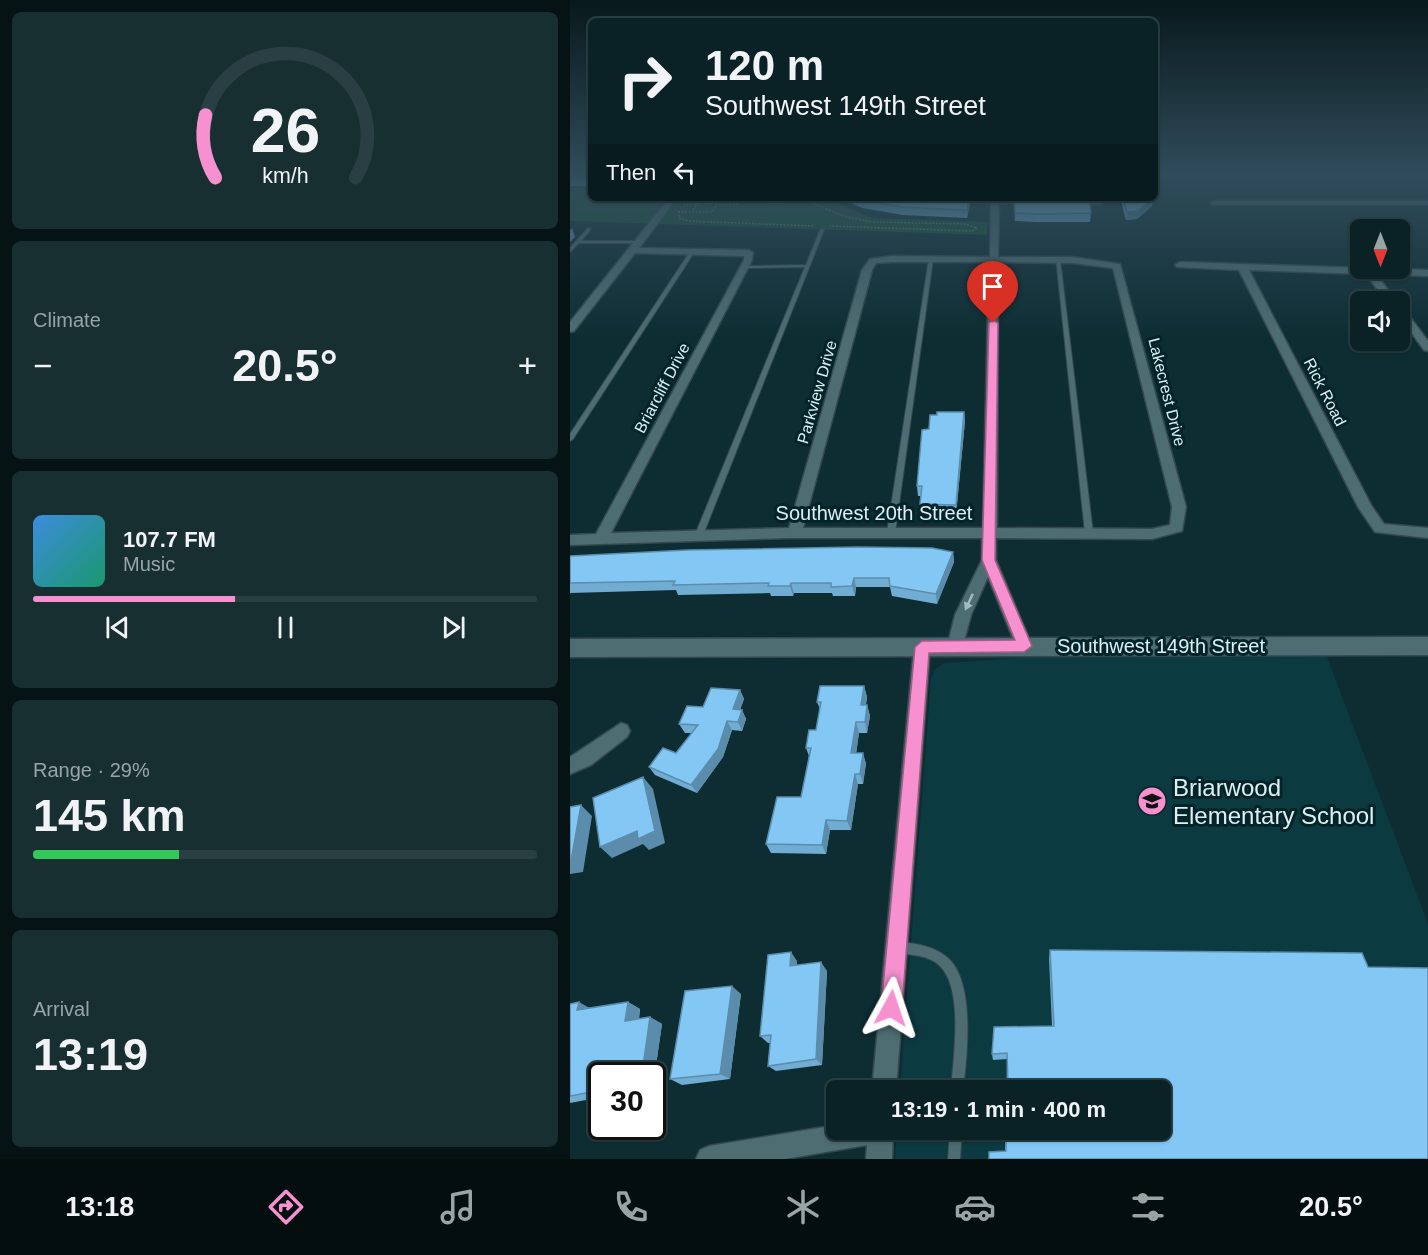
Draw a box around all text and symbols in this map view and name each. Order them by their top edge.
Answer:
icon: right [606,42,684,120]
text: 120 m [705,42,824,89]
text: Southwest 149th Street [705,91,986,121]
text: 26 [250,96,320,165]
icon: left [668,156,701,189]
text: Then [606,160,656,185]
text: km/h [262,164,308,188]
north arrow [1350,219,1410,279]
map controls [1350,219,1410,351]
pin [967,261,1018,323]
icon: arrive [976,270,1009,303]
button: sound [1350,291,1410,351]
text: Climate [33,309,101,331]
street label: Lakecrest Drive [1145,336,1189,448]
street label: Parkview Drive [794,338,840,446]
text: 20.5° [232,340,338,391]
street label: Briarcliff Drive [631,340,693,436]
text: − [33,347,52,384]
text: + [518,347,537,384]
street label: Rick Road [1301,355,1349,429]
street label: Southwest 20th Street [776,502,973,524]
text: 107.7 FM [123,527,216,552]
text: Music [123,553,175,575]
one-way arrow [964,594,974,612]
icon: previous [101,611,134,644]
icon: pause [269,611,302,644]
icon: next [437,611,470,644]
street label: Southwest 149th Street [1057,635,1265,657]
text: Range · 29% [33,759,150,781]
place label: Briarwood Elementary School [1173,774,1374,829]
school or university icon: Briarwood Elementary School [1136,785,1168,817]
text: 145 km [33,790,186,841]
position arrow [859,976,923,1040]
text: Arrival [33,998,90,1020]
text: 13:19 [33,1029,148,1080]
speed limit sign: 30 [588,1062,666,1140]
text: 13:19 · 1 min · 400 m [891,1097,1106,1122]
icon: directions [265,1186,307,1228]
icon: music [437,1186,479,1228]
icon: phone [610,1186,652,1228]
icon: climate [782,1186,824,1228]
icon: car [954,1186,996,1228]
icon: filters [1127,1186,1169,1228]
text: 13:18 [65,1192,134,1222]
text: 20.5° [1299,1192,1363,1222]

